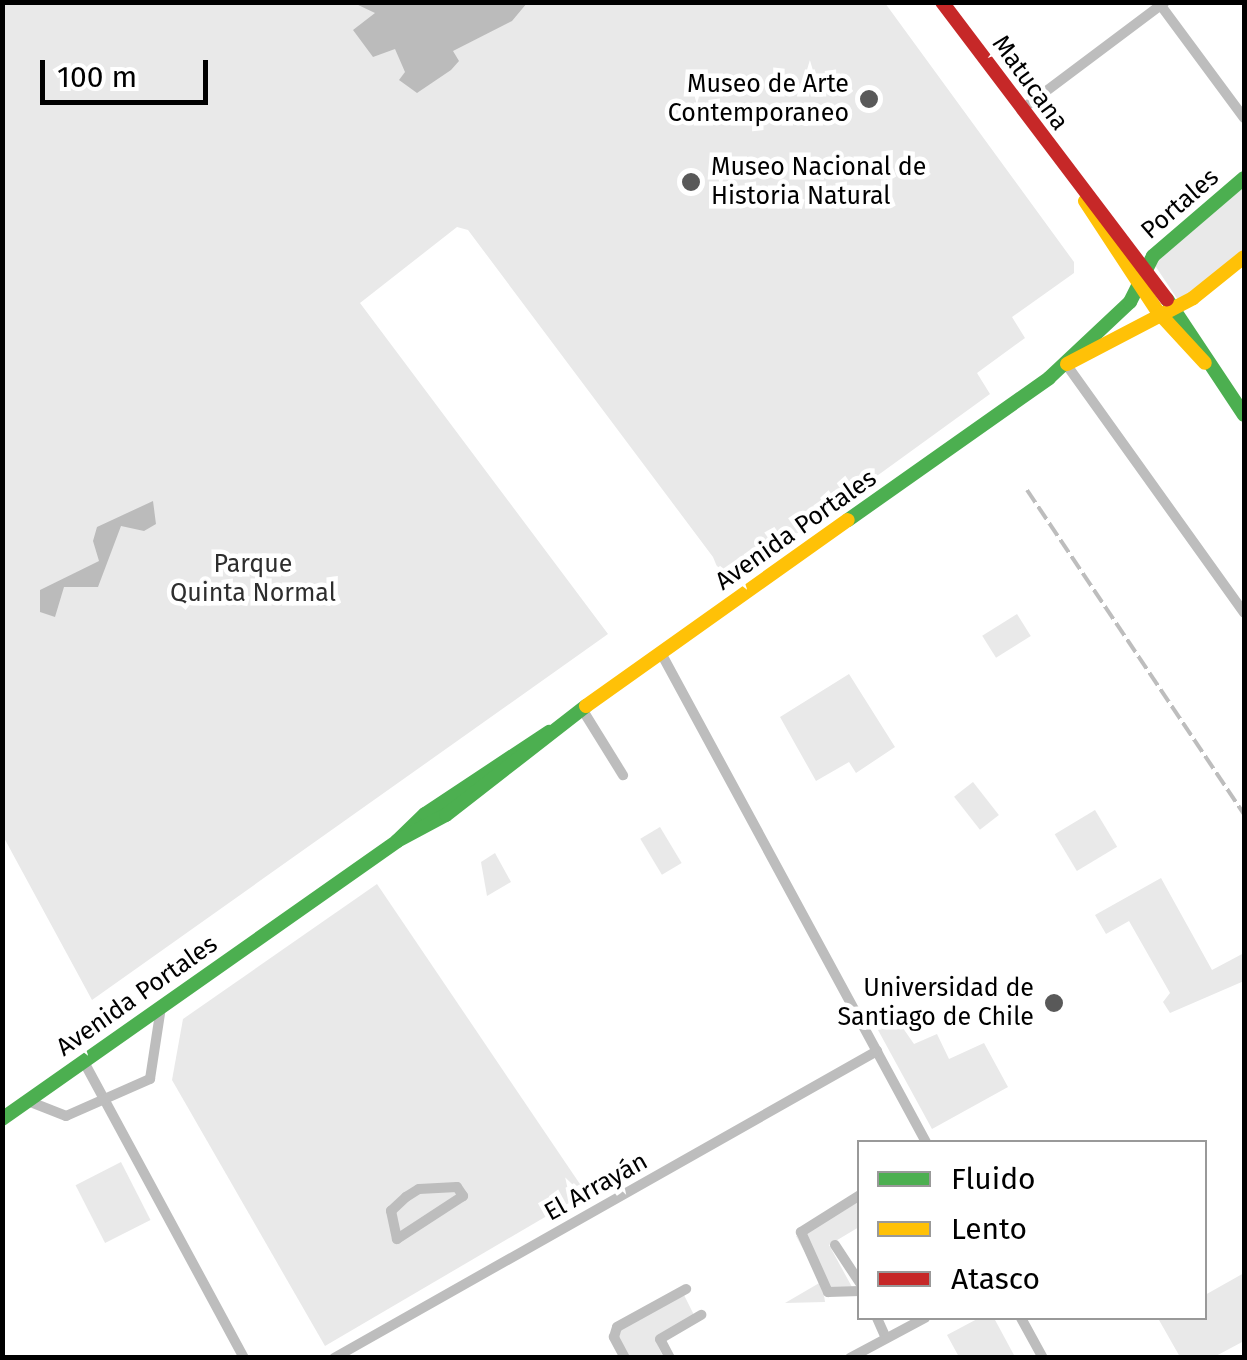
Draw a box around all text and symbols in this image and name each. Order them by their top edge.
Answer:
street label: Matucana [985,30,1075,136]
scale bar [45,40,212,102]
text: 100 m [57,59,137,95]
place label: Museo de Arte Contemporaneo [668,70,849,129]
marker: Museo de Arte Contemporaneo [858,88,880,110]
place label: Museo Nacional de Historia Natural [711,153,926,212]
street label: Portales [1135,162,1225,246]
marker: Museo Nacional de Historia Natural [680,171,702,193]
street label: Avenida Portales [710,463,882,597]
park label: Parque Quinta Normal [170,550,336,609]
street label: Avenida Portales [51,929,223,1063]
place label: Universidad de Santiago de Chile [837,974,1034,1033]
marker: Universidad de Santiago de Chile [1043,992,1065,1014]
legend [857,1140,1207,1320]
street label: El Arrayán [539,1146,653,1228]
text: Fluido [951,1161,1036,1197]
text: Lento [951,1211,1027,1247]
text: Atasco [951,1261,1040,1297]

